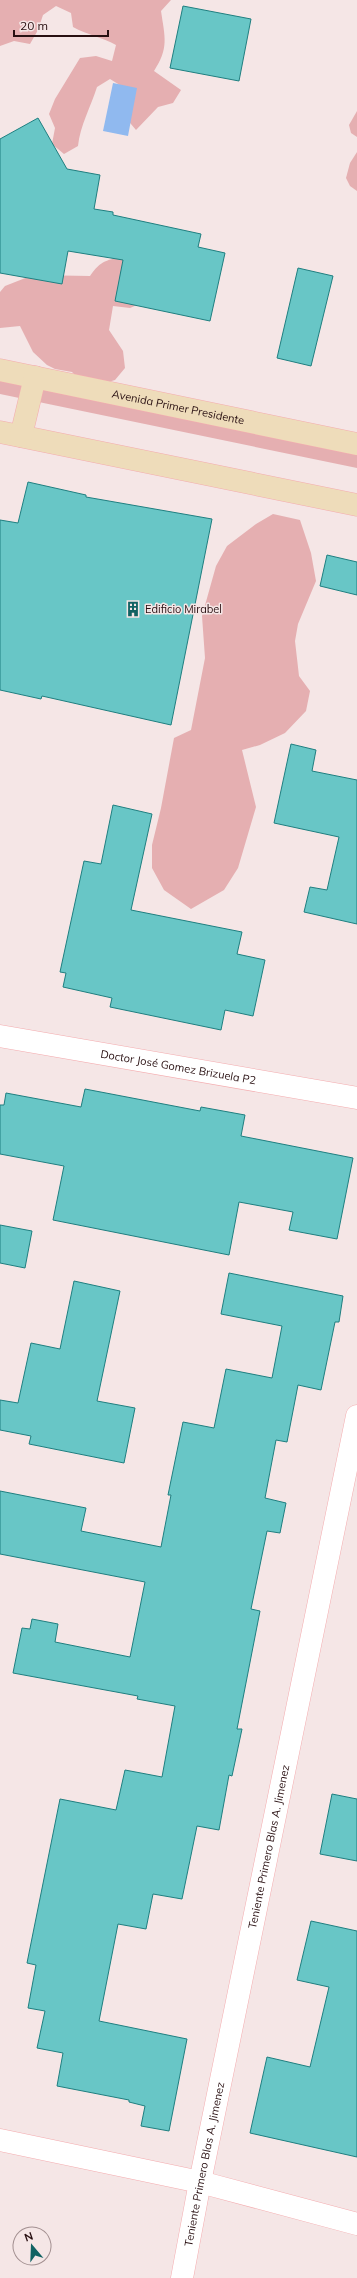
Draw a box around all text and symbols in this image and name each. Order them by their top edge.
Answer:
scale bar [14,12,108,38]
text: 20 m [20,18,48,33]
street label: Avenida Primer Presidente [111,386,246,427]
building icon: Edificio Mirabel [124,600,142,618]
place label: Edificio Mirabel [145,602,222,616]
street label: Doctor José Gomez Brizuela P2 [99,1047,258,1087]
street label: Teniente Primero Blas A. Jimenez [245,1763,292,1930]
street label: Teniente Primero Blas A. Jimenez [181,2080,227,2247]
north arrow [12,2226,52,2266]
text: N [23,2229,35,2245]

